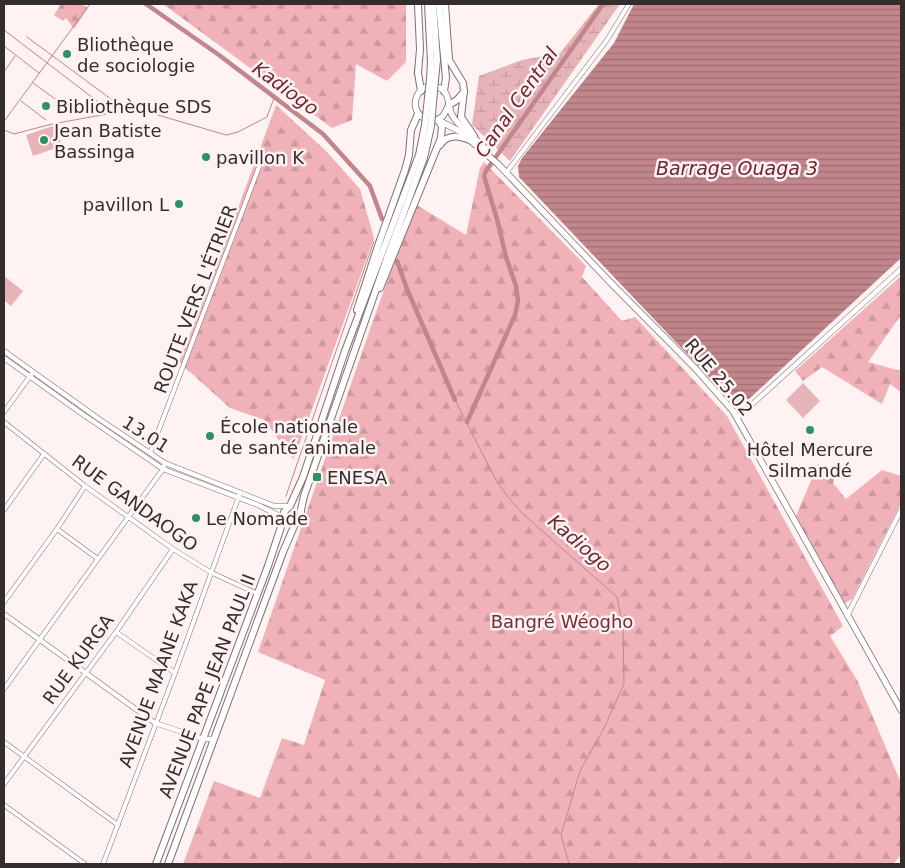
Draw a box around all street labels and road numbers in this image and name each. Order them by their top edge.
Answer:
street label: ROUTE VERS L'ÉTRIER [149,202,241,396]
street label: RUE 25.02 [681,334,757,420]
street label: 13.01 [119,411,173,457]
street label: RUE GANDAOGO [68,450,202,556]
street label: AVENUE PAPE JEAN PAUL II [154,571,260,801]
street label: AVENUE MAANE KAKA [114,577,202,770]
street label: RUE KURGA [38,609,118,708]

